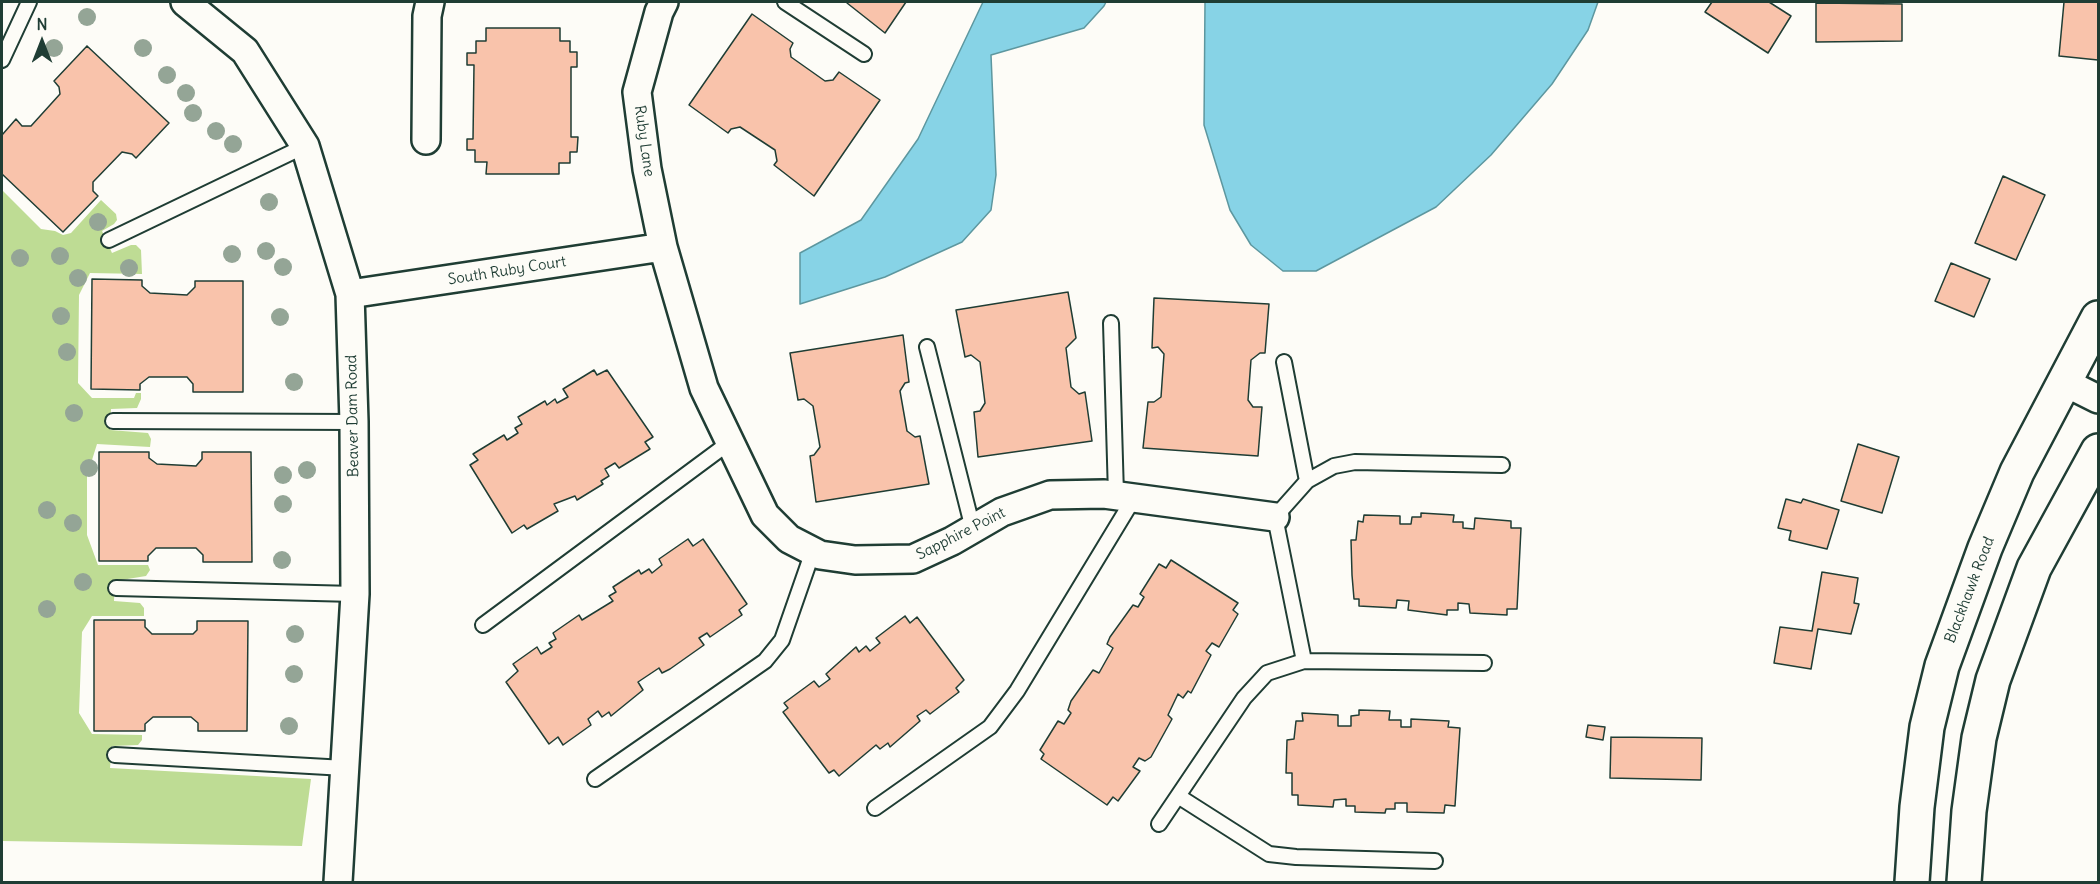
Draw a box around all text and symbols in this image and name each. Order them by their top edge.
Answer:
north arrow [12,12,72,72]
text: N [36,14,48,34]
street label: Ruby Lane [630,104,658,178]
street label: South Ruby Court [447,253,567,289]
street label: Beaver Dam Road [343,355,363,477]
street label: Sapphire Point [914,504,1008,564]
street label: Blackhawk Road [1941,534,1999,646]

